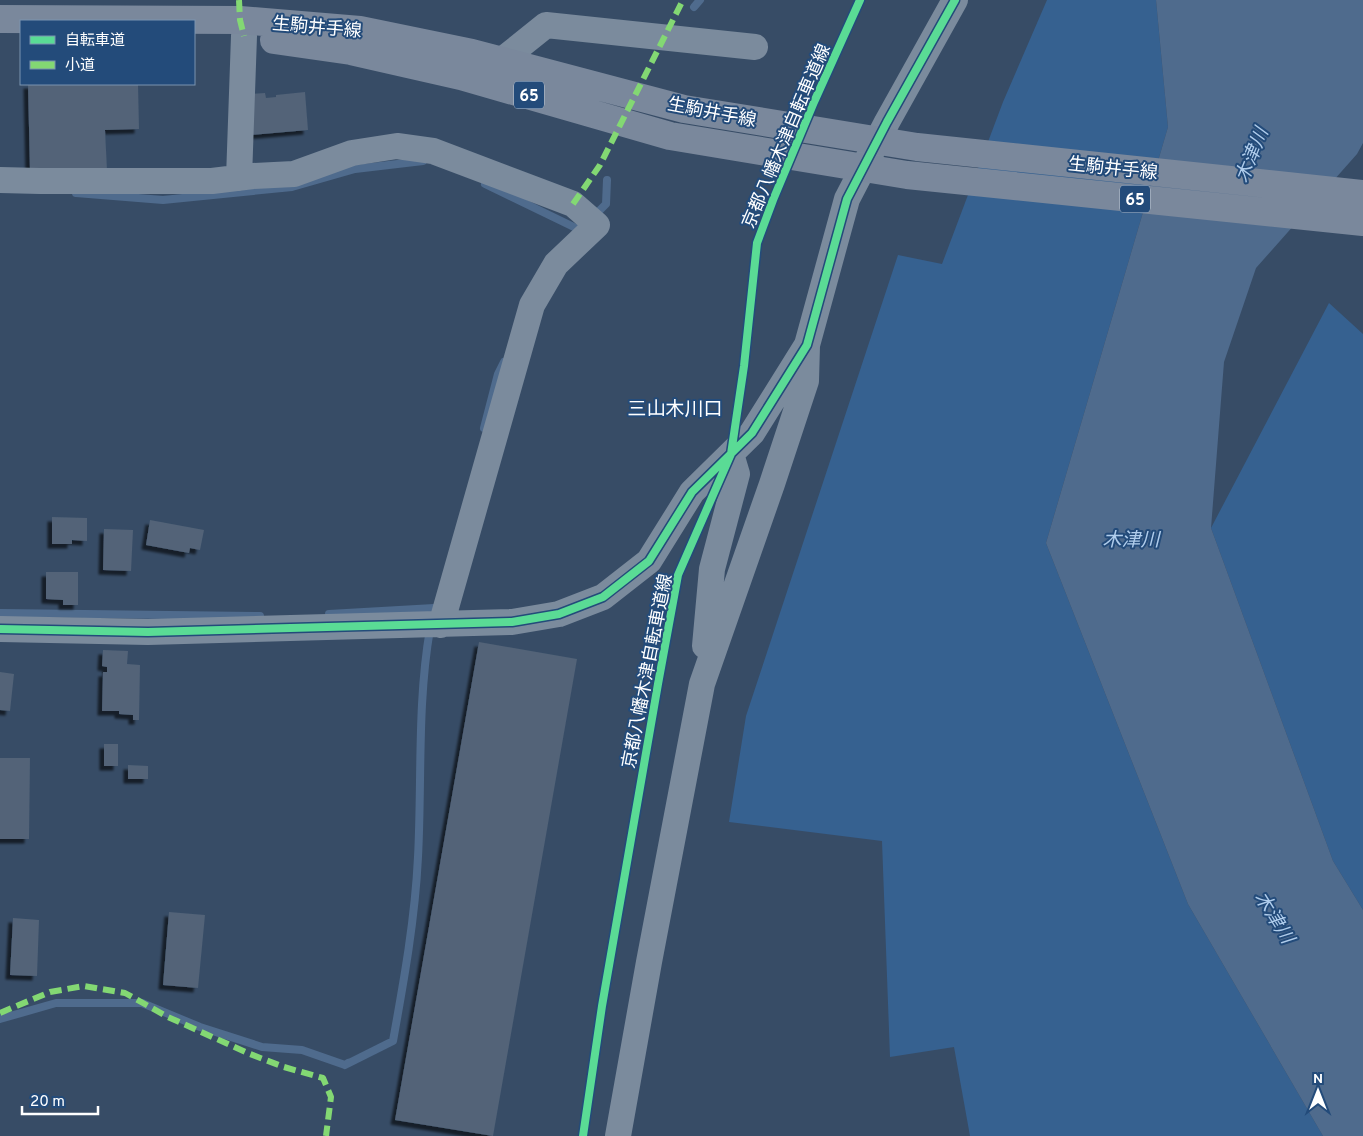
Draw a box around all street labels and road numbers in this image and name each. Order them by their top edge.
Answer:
street label: 生駒井手線 [271,13,363,44]
street label: 京都八幡木津自転車道線 [738,41,837,232]
road number: 65 [514,82,544,108]
street label: 生駒井手線 [665,94,758,133]
street label: 生駒井手線 [1067,153,1159,186]
road number: 65 [1120,185,1150,212]
street label: 京都八幡木津自転車道線 [618,572,679,771]

